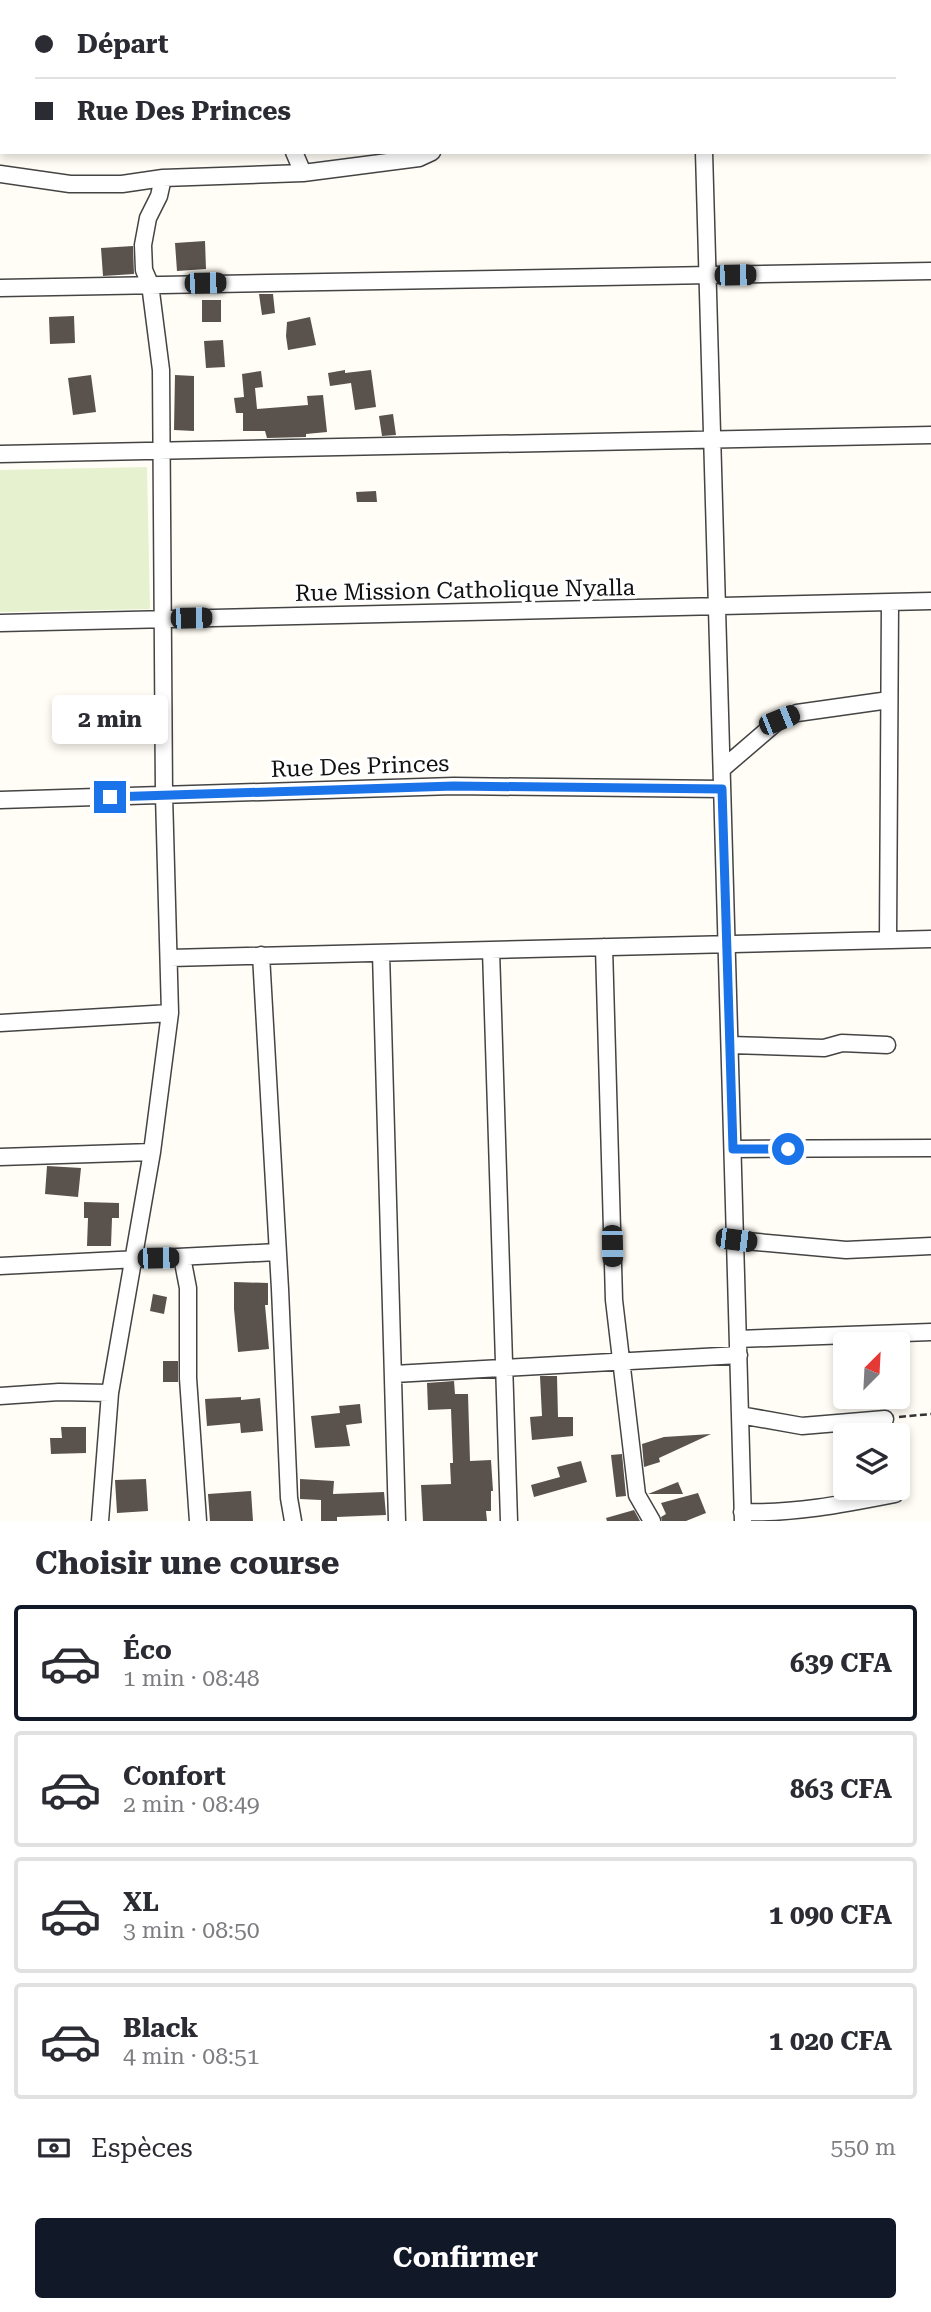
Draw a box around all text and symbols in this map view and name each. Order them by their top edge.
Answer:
text: Départ [77,29,169,59]
text: Rue Des Princes [77,96,291,126]
car [714,264,757,286]
car [184,272,227,294]
street label: Rue Mission Catholique Nyalla [295,574,636,607]
car [170,607,213,629]
callout: 2 min [52,696,168,744]
car [756,702,803,738]
text: 2 min [78,706,142,733]
street label: Rue Des Princes [270,750,450,783]
route end [94,781,126,813]
route start [772,1133,804,1165]
car [602,1225,623,1267]
car [714,1227,759,1253]
car [137,1247,180,1269]
north arrow [833,1332,910,1409]
map controls [833,1332,910,1500]
button: layers [833,1423,910,1500]
text: Choisir une course [35,1544,339,1582]
icon: car [39,1632,102,1695]
text: Éco [123,1635,172,1665]
text: 639 CFA [790,1648,892,1678]
text: 1 min · 08:48 [123,1665,260,1692]
icon: car [39,1758,102,1821]
text: Confort [123,1761,226,1791]
text: 863 CFA [790,1774,892,1804]
text: 2 min · 08:49 [123,1791,260,1818]
icon: car [39,1884,102,1947]
text: XL [123,1887,159,1917]
text: 1 090 CFA [769,1900,892,1930]
text: 3 min · 08:50 [123,1917,260,1944]
icon: car [39,2010,102,2073]
text: Black [123,2013,198,2043]
text: 1 020 CFA [769,2026,892,2056]
text: 4 min · 08:51 [123,2043,260,2070]
icon: cash [35,2129,73,2167]
text: Espèces [91,2133,193,2163]
text: 550 m [831,2134,896,2161]
button: Confirmer [35,2218,896,2298]

